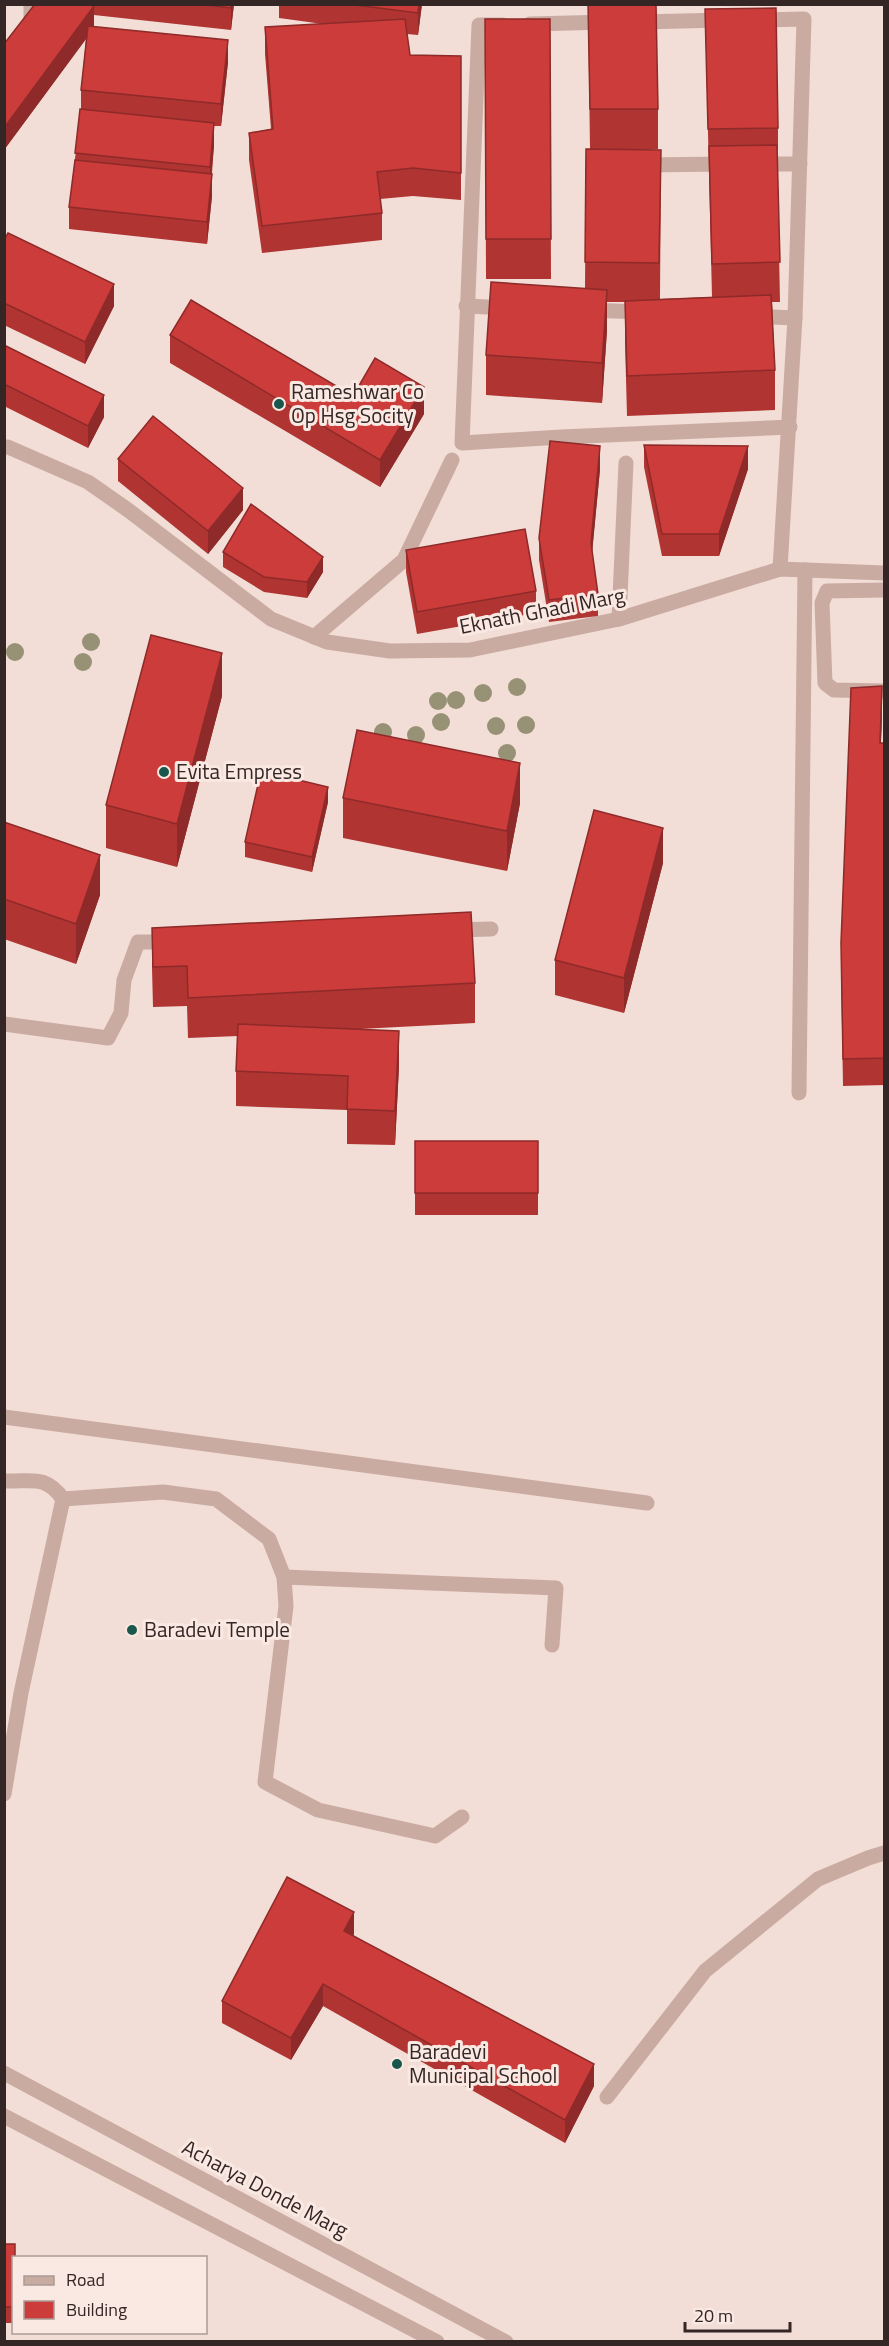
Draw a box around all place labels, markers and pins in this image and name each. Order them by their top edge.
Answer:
place label: Rameshwar Co Op Hsg Socity [291,375,424,431]
marker: Rameshwar Co Op Hsg Socity [272,397,286,411]
place label: Evita Empress [176,755,302,787]
marker: Evita Empress [157,765,171,779]
place label: Baradevi Temple [144,1613,290,1645]
marker: Baradevi Temple [125,1623,139,1637]
place label: Baradevi Municipal School [409,2035,557,2091]
marker: Baradevi Municipal School [390,2057,404,2071]

